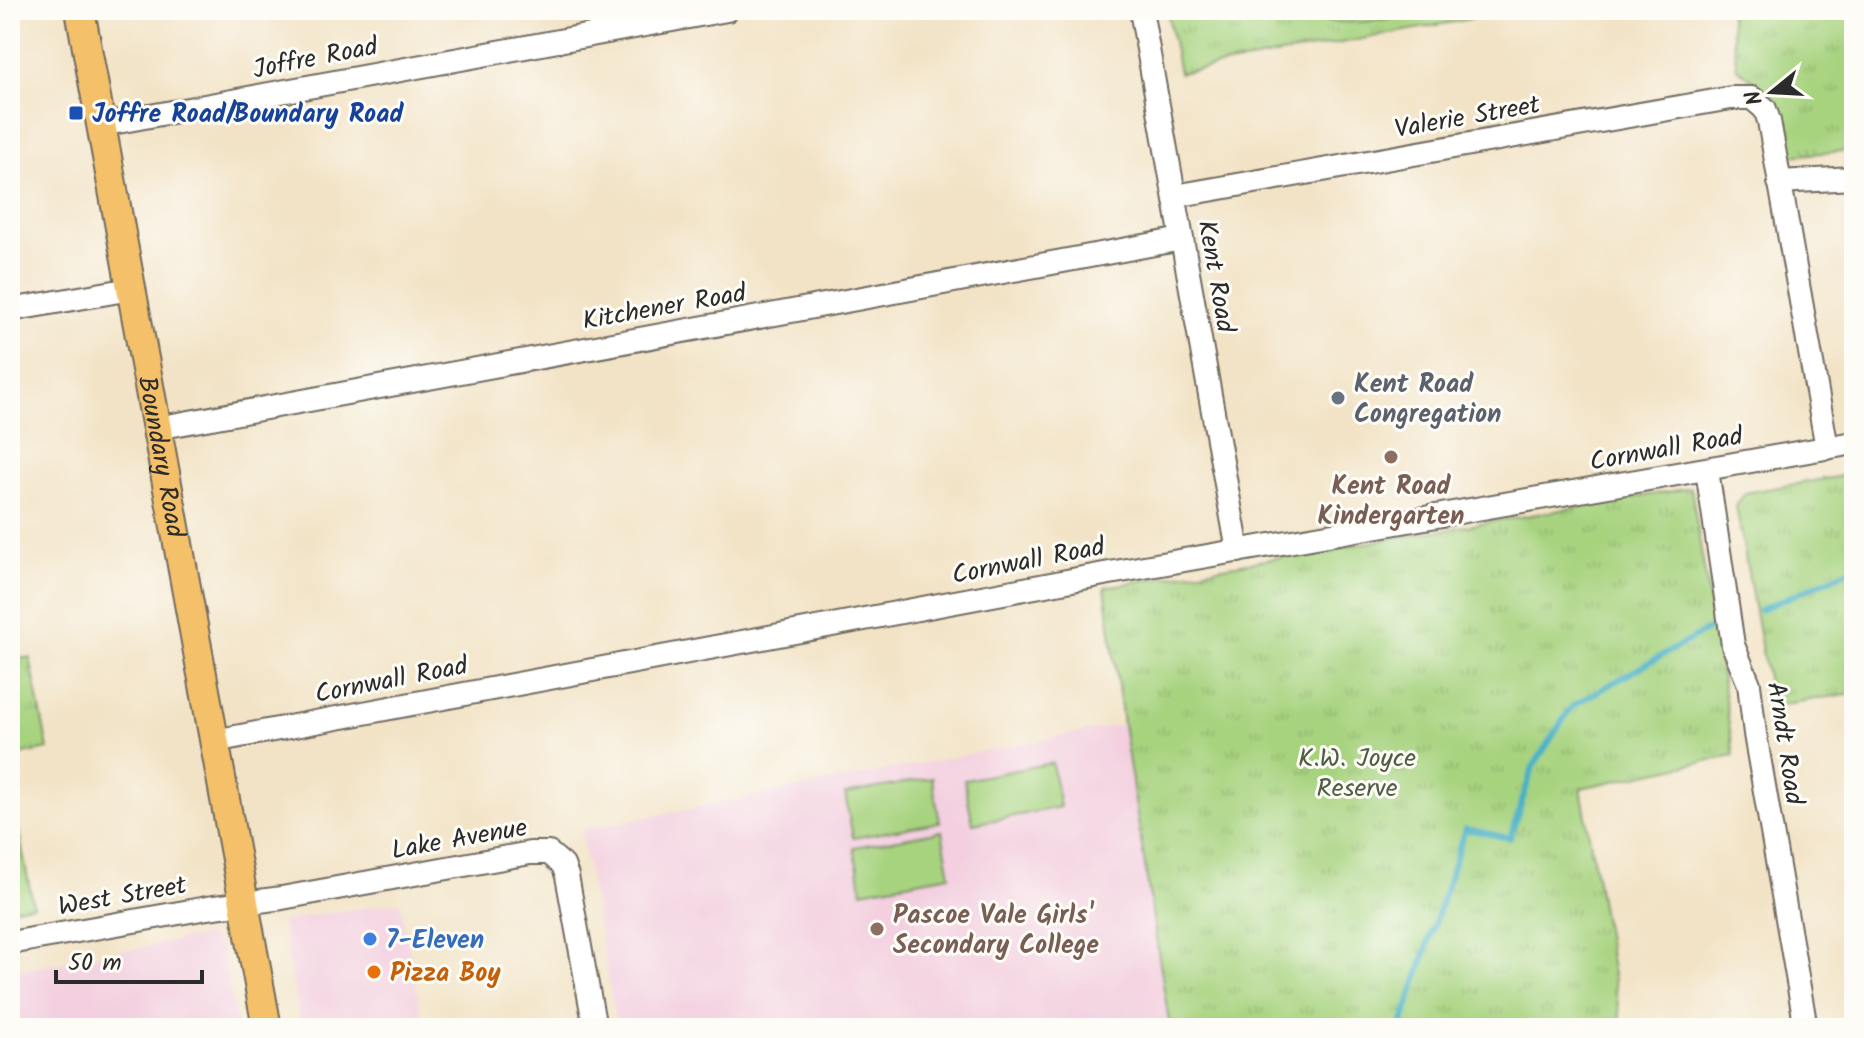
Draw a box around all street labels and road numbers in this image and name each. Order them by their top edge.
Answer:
street label: Joffre Road [249,26,382,92]
street label: Valerie Street [1391,84,1544,151]
street label: Kent Road [1184,217,1246,337]
street label: Kitchener Road [579,273,751,343]
street label: Boundary Road [125,373,196,542]
street label: Cornwall Road [1586,416,1747,484]
street label: Cornwall Road [948,526,1109,597]
street label: Cornwall Road [311,645,472,716]
street label: Arndt Road [1754,679,1815,809]
street label: Lake Avenue [388,807,531,873]
street label: West Street [55,865,191,929]

